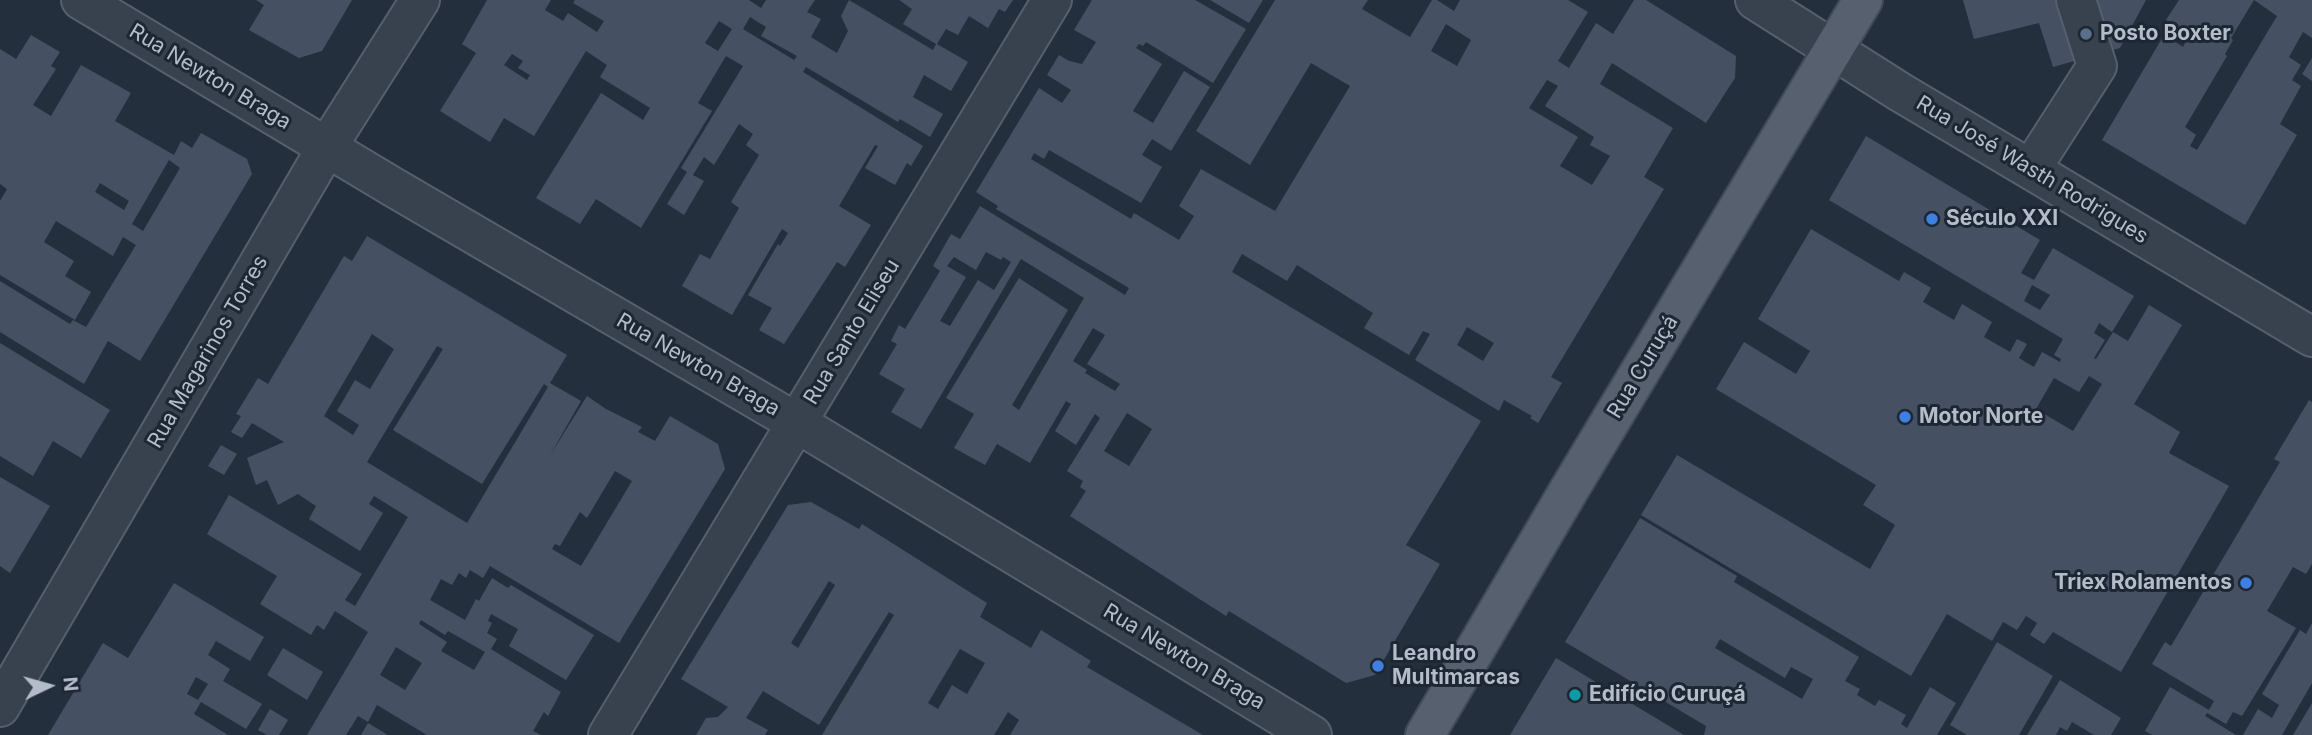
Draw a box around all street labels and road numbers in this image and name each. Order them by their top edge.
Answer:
street label: Rua Newton Braga [125,19,295,135]
street label: Rua José Wasth Rodrigues [1912,91,2152,249]
street label: Rua Magarinos Torres [143,251,273,453]
street label: Rua Santo Eliseu [799,255,905,409]
street label: Rua Newton Braga [612,308,784,422]
street label: Rua Curuçá [1602,311,1684,423]
street label: Rua Newton Braga [1099,599,1269,715]

